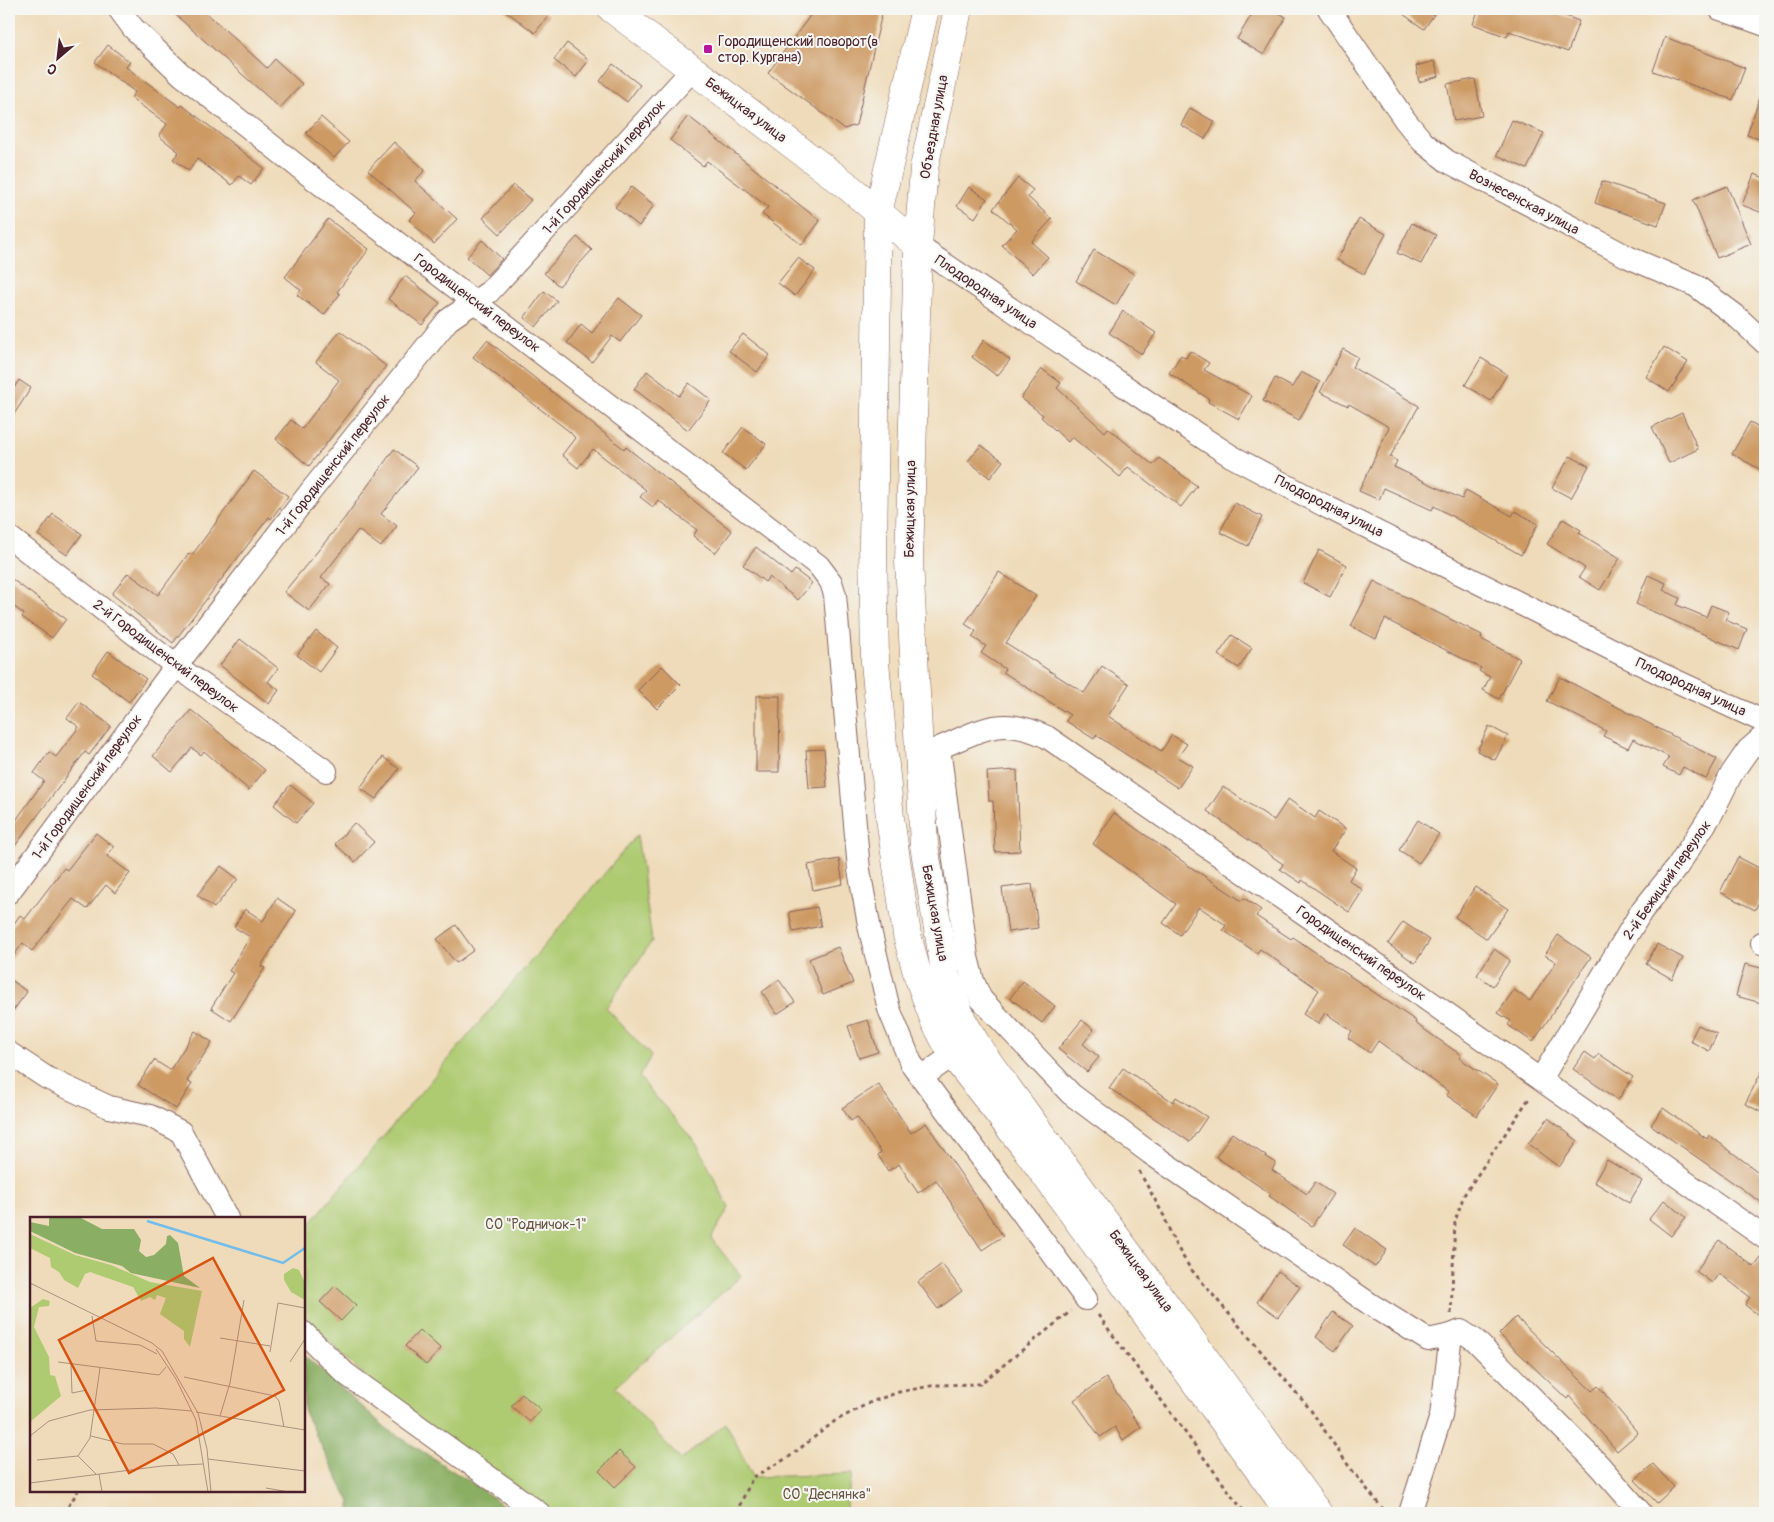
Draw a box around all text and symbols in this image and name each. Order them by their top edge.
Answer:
north arrow [32,32,82,82]
place label: Городищенский поворот(в стор. Кургана) [718,33,878,66]
marker: Городищенский поворот(в стор. Кургана) [702,43,714,55]
text: С [44,59,60,79]
street label: Бежицкая улица [702,74,790,146]
street label: Объездная улица [916,74,952,180]
street label: 1-й Городищенский переулок [539,96,669,238]
street label: Вознесенская улица [1466,166,1582,238]
street label: Городищенский переулок [410,250,544,356]
street label: Плодородная улица [932,251,1040,333]
street label: 1-й Городищенский переулок [272,391,394,539]
street label: Бежицкая улица [901,460,919,558]
street label: Плодородная улица [1272,471,1386,541]
street label: 2-й Городищенский переулок [90,596,242,716]
street label: Плодородная улица [1633,654,1749,720]
street label: 1-й Городищенский переулок [29,711,145,863]
street label: 2-й Бежицкий переулок [1619,817,1715,943]
street label: Бежицкая улица [918,864,952,962]
street label: Городищенский переулок [1293,902,1429,1004]
park label: СО "Родничок-1" [485,1216,587,1233]
inset map [30,1217,305,1492]
street label: Бежицкая улица [1105,1227,1177,1315]
park label: СО "Деснянка" [783,1486,871,1503]

